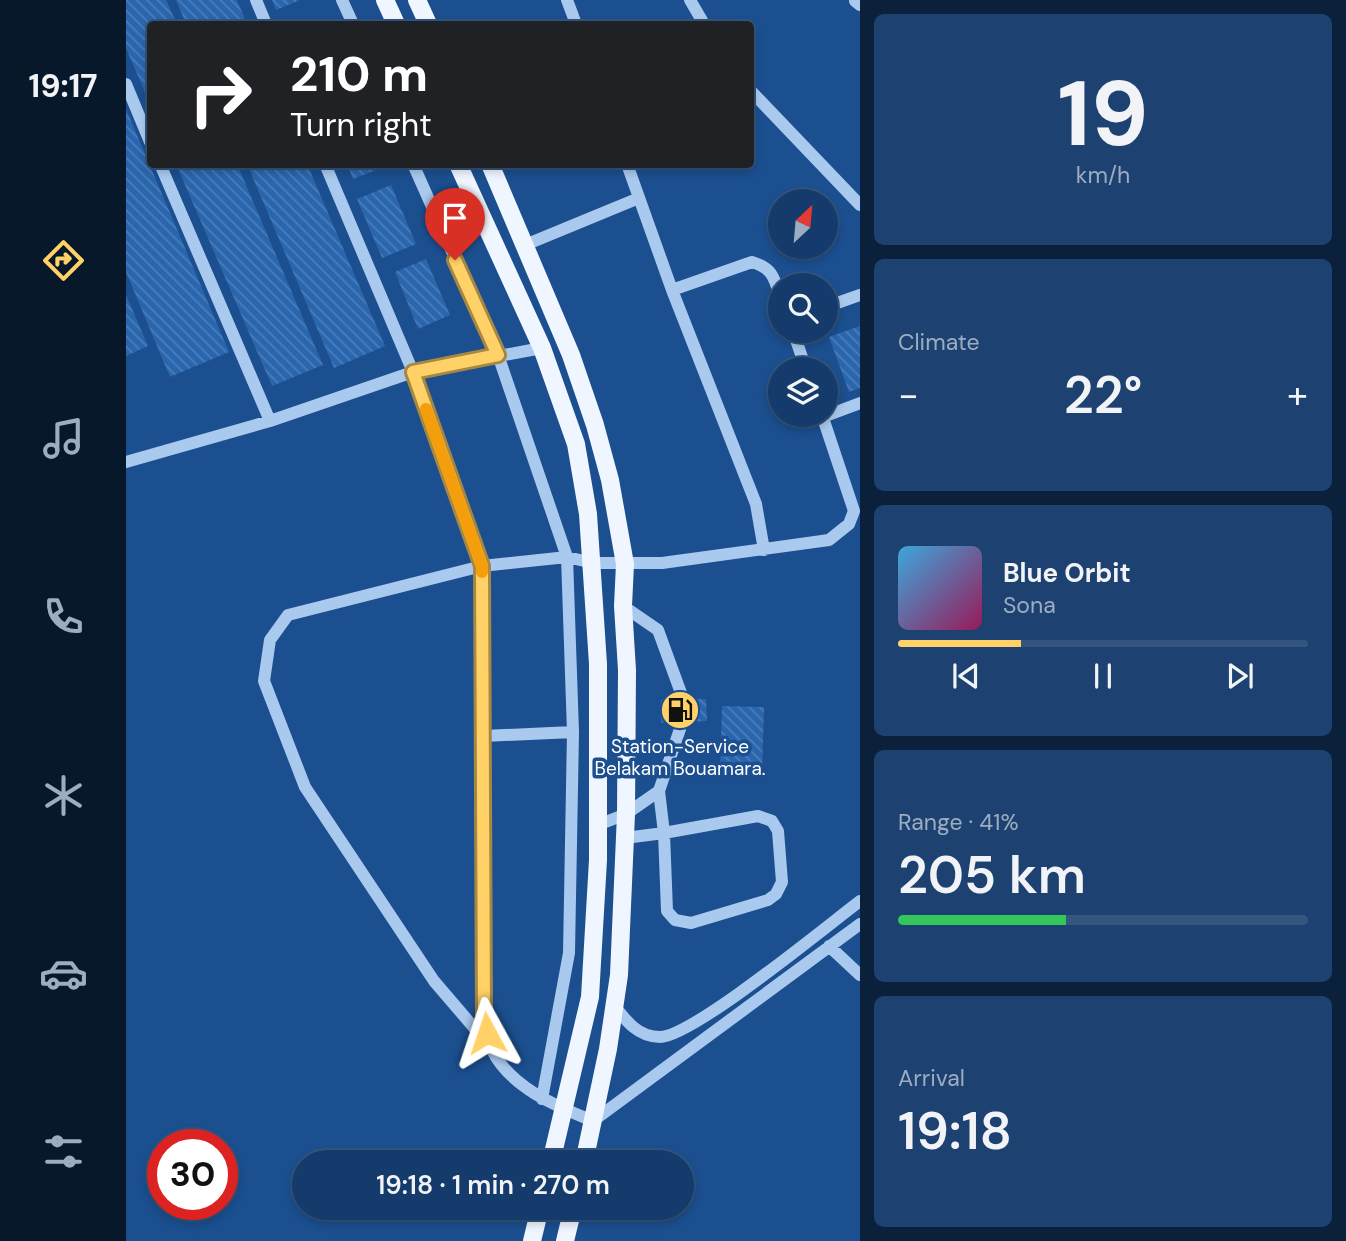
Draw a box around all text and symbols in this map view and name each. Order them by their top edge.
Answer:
text: 210 m [290,42,428,106]
icon: right [175,49,266,140]
text: 19 [1058,55,1148,173]
text: 19:17 [29,65,97,107]
text: Turn right [290,104,432,146]
text: km/h [1076,160,1130,190]
pin [425,188,485,260]
north arrow [768,189,838,259]
map controls [768,189,838,427]
icon: arrive [436,199,474,237]
icon: directions [39,236,88,285]
button: search [768,273,838,343]
text: Climate [898,327,980,357]
button: layers [768,357,838,427]
text: 22° [1064,361,1142,429]
text: − [898,370,919,420]
text: + [1287,370,1308,420]
icon: music [39,414,88,463]
text: Blue Orbit [1003,556,1131,590]
text: Sona [1003,590,1056,620]
icon: phone [39,592,88,641]
icon: previous [947,657,985,695]
icon: pause [1084,657,1122,695]
icon: next [1221,657,1259,695]
fuel station icon: Station-Service Belakam Bouamara. [659,689,701,731]
place label: Station-Service Belakam Bouamara. [595,734,765,781]
icon: climate [39,771,88,820]
text: Range · 41% [898,807,1019,837]
text: 205 km [898,841,1086,909]
icon: car [39,949,88,998]
position arrow [450,996,524,1070]
text: Arrival [898,1063,965,1093]
text: 19:18 [898,1097,1012,1165]
icon: filters [39,1127,88,1176]
speed limit sign: 30 [147,1129,238,1220]
text: 19:18 · 1 min · 270 m [376,1168,610,1202]

